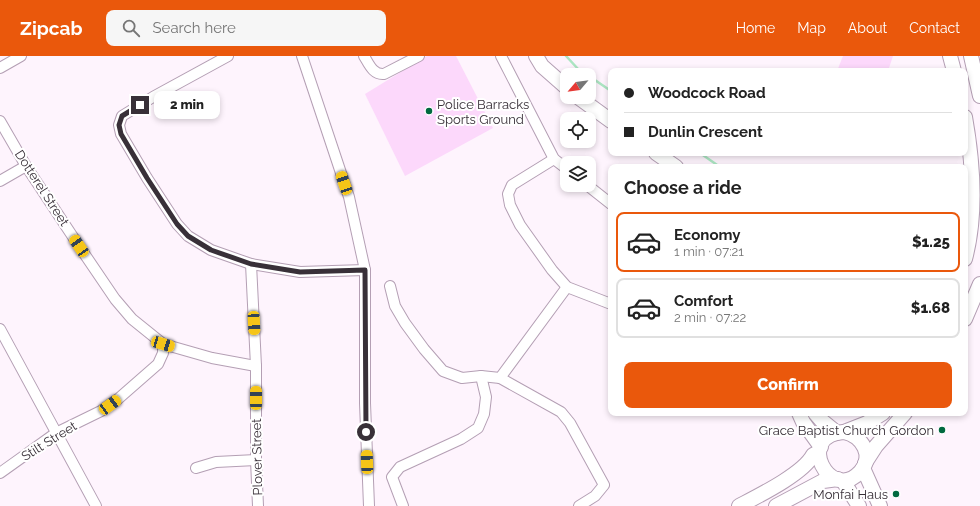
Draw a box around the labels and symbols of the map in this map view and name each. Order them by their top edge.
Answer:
north arrow [560,68,596,104]
callout: 2 min [154,91,220,119]
route end [131,96,149,114]
place label: Police Barracks Sports Ground [437,97,529,127]
marker: Police Barracks Sports Ground [424,106,434,116]
street label: Dotterel Street [12,147,73,229]
car [334,170,354,196]
car [67,233,91,259]
car [247,311,261,335]
car [150,335,176,353]
car [250,386,262,410]
car [97,393,123,417]
street label: Stilt Street [19,418,80,464]
street label: Plover Street [249,418,265,496]
route start [357,423,375,441]
place label: Grace Baptist Church Gordon [759,423,934,438]
marker: Grace Baptist Church Gordon [937,425,947,435]
car [361,450,373,474]
place label: Monfai Haus [813,487,888,502]
marker: Monfai Haus [891,489,901,499]

